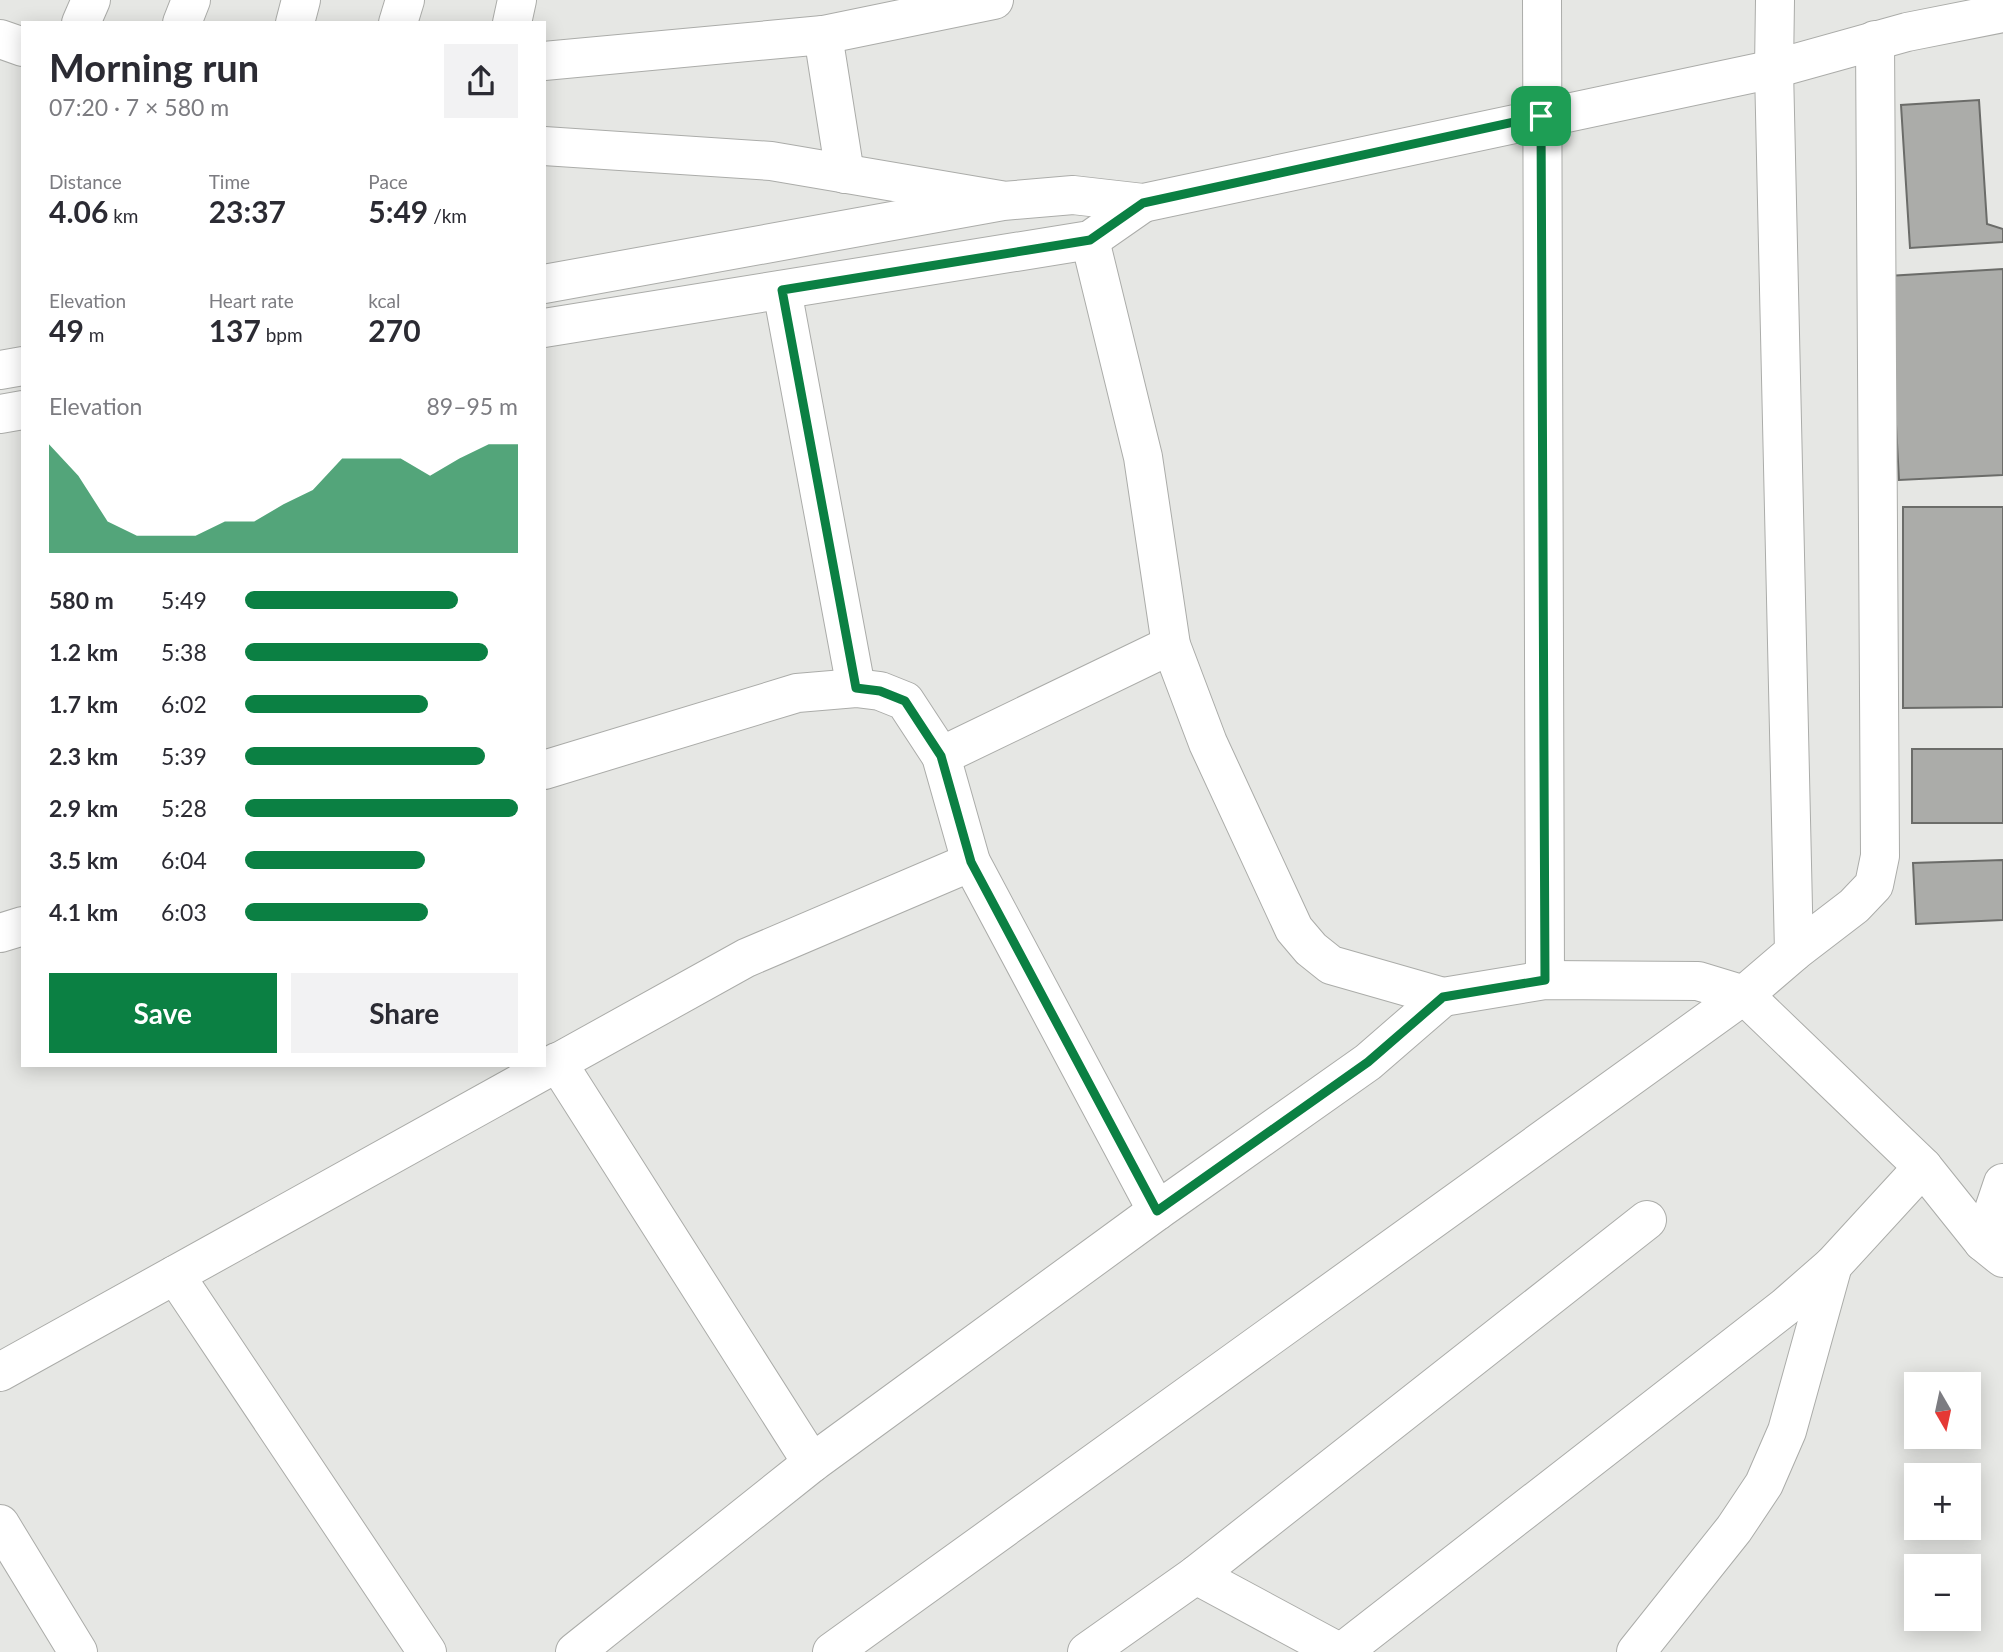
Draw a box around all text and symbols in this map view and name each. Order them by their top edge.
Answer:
text: Morning run [49,44,259,90]
button: share [444,44,518,118]
pin [1511,86,1571,146]
text: 07:20 · 7 × 580 m [49,93,229,121]
icon: arrive [1522,97,1560,135]
text: Distance [49,170,122,193]
text: Time [209,170,250,193]
text: Pace [368,170,408,193]
text: 4.06 [49,193,108,229]
text: 23:37 [209,193,286,229]
text: 5:49 [368,193,428,229]
text: km [108,204,138,227]
text: /km [428,204,467,227]
text: Elevation [49,289,126,312]
text: Heart rate [209,289,294,312]
text: kcal [368,289,400,312]
text: 49 [49,312,84,348]
text: 137 [209,312,261,348]
text: 270 [368,312,421,348]
text: m [84,323,104,346]
text: bpm [261,323,303,346]
text: Elevation [49,392,142,420]
text: 89–95 m [426,392,518,420]
text: 580 m [49,586,114,614]
text: 5:49 [161,586,207,614]
text: 1.2 km [49,638,118,666]
text: 5:38 [161,638,207,666]
text: 1.7 km [49,690,118,718]
text: 6:02 [161,690,207,718]
text: 2.3 km [49,742,118,770]
text: 5:39 [161,742,207,770]
text: 2.9 km [49,794,118,822]
text: 5:28 [161,794,207,822]
text: 3.5 km [49,846,118,874]
text: 6:04 [161,846,207,874]
text: 4.1 km [49,898,118,926]
text: 6:03 [161,898,207,926]
button: Save [49,973,277,1053]
button: Share [291,973,518,1053]
north arrow [1904,1372,1981,1449]
map controls [1904,1372,1981,1631]
button: + [1904,1463,1981,1540]
button: − [1904,1554,1981,1631]

